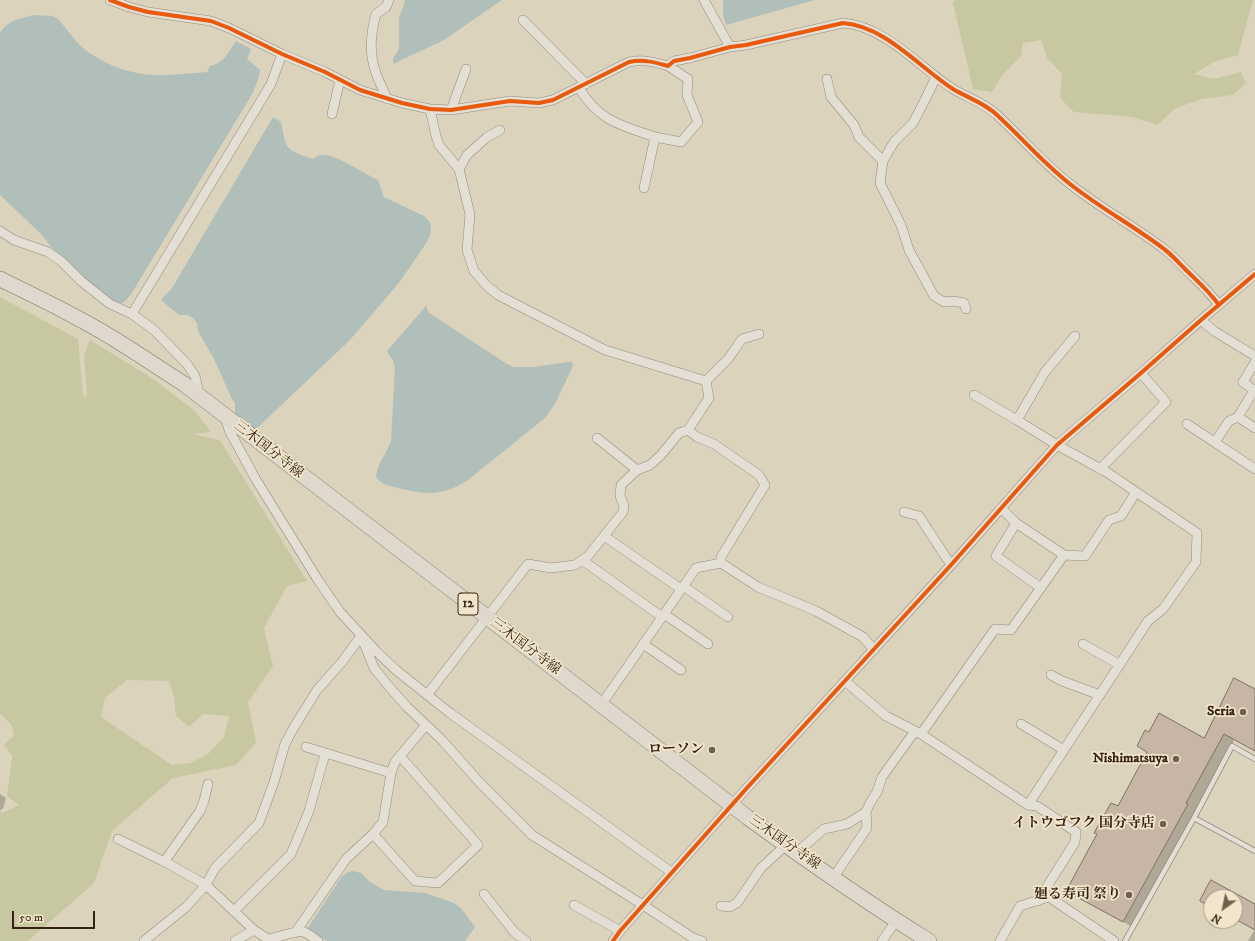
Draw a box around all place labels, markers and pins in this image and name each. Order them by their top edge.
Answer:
place label: Seria [1207,704,1235,720]
marker: Seria [1238,707,1248,717]
place label: ローソン [648,742,704,758]
marker: ローソン [707,745,717,755]
place label: Nishimatsuya [1093,751,1168,767]
marker: Nishimatsuya [1171,754,1181,764]
place label: イトウゴフク 国分寺店 [1012,816,1155,832]
marker: イトウゴフク 国分寺店 [1158,819,1168,829]
place label: 廻る寿司 祭り [1034,887,1121,903]
marker: 廻る寿司 祭り [1124,890,1134,900]

